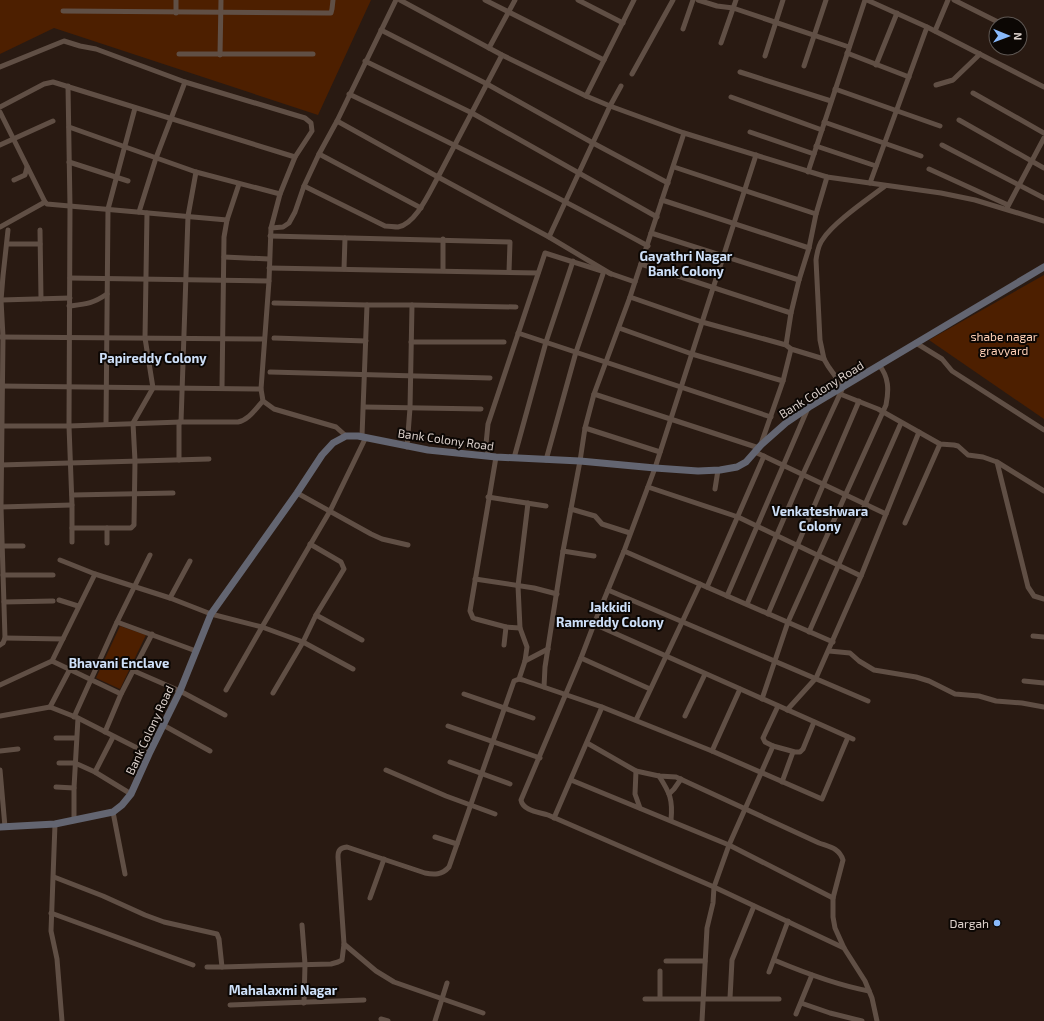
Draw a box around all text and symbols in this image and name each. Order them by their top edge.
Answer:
north arrow [988,16,1028,56]
text: N [1012,32,1025,40]
district label: Gayathri Nagar Bank Colony [640,248,733,279]
park label: shabe nagar gravyard [970,329,1038,357]
district label: Papireddy Colony [99,350,207,366]
street label: Bank Colony Road [776,357,866,421]
street label: Bank Colony Road [397,425,495,453]
district label: Venkateshwara Colony [772,503,868,534]
district label: Jakkidi Ramreddy Colony [556,599,665,630]
district label: Bhavani Enclave [69,655,169,671]
street label: Bank Colony Road [122,683,176,777]
place label: Dargah [949,916,989,930]
marker: Dargah [992,918,1002,928]
district label: Mahalaxmi Nagar [229,982,338,998]

